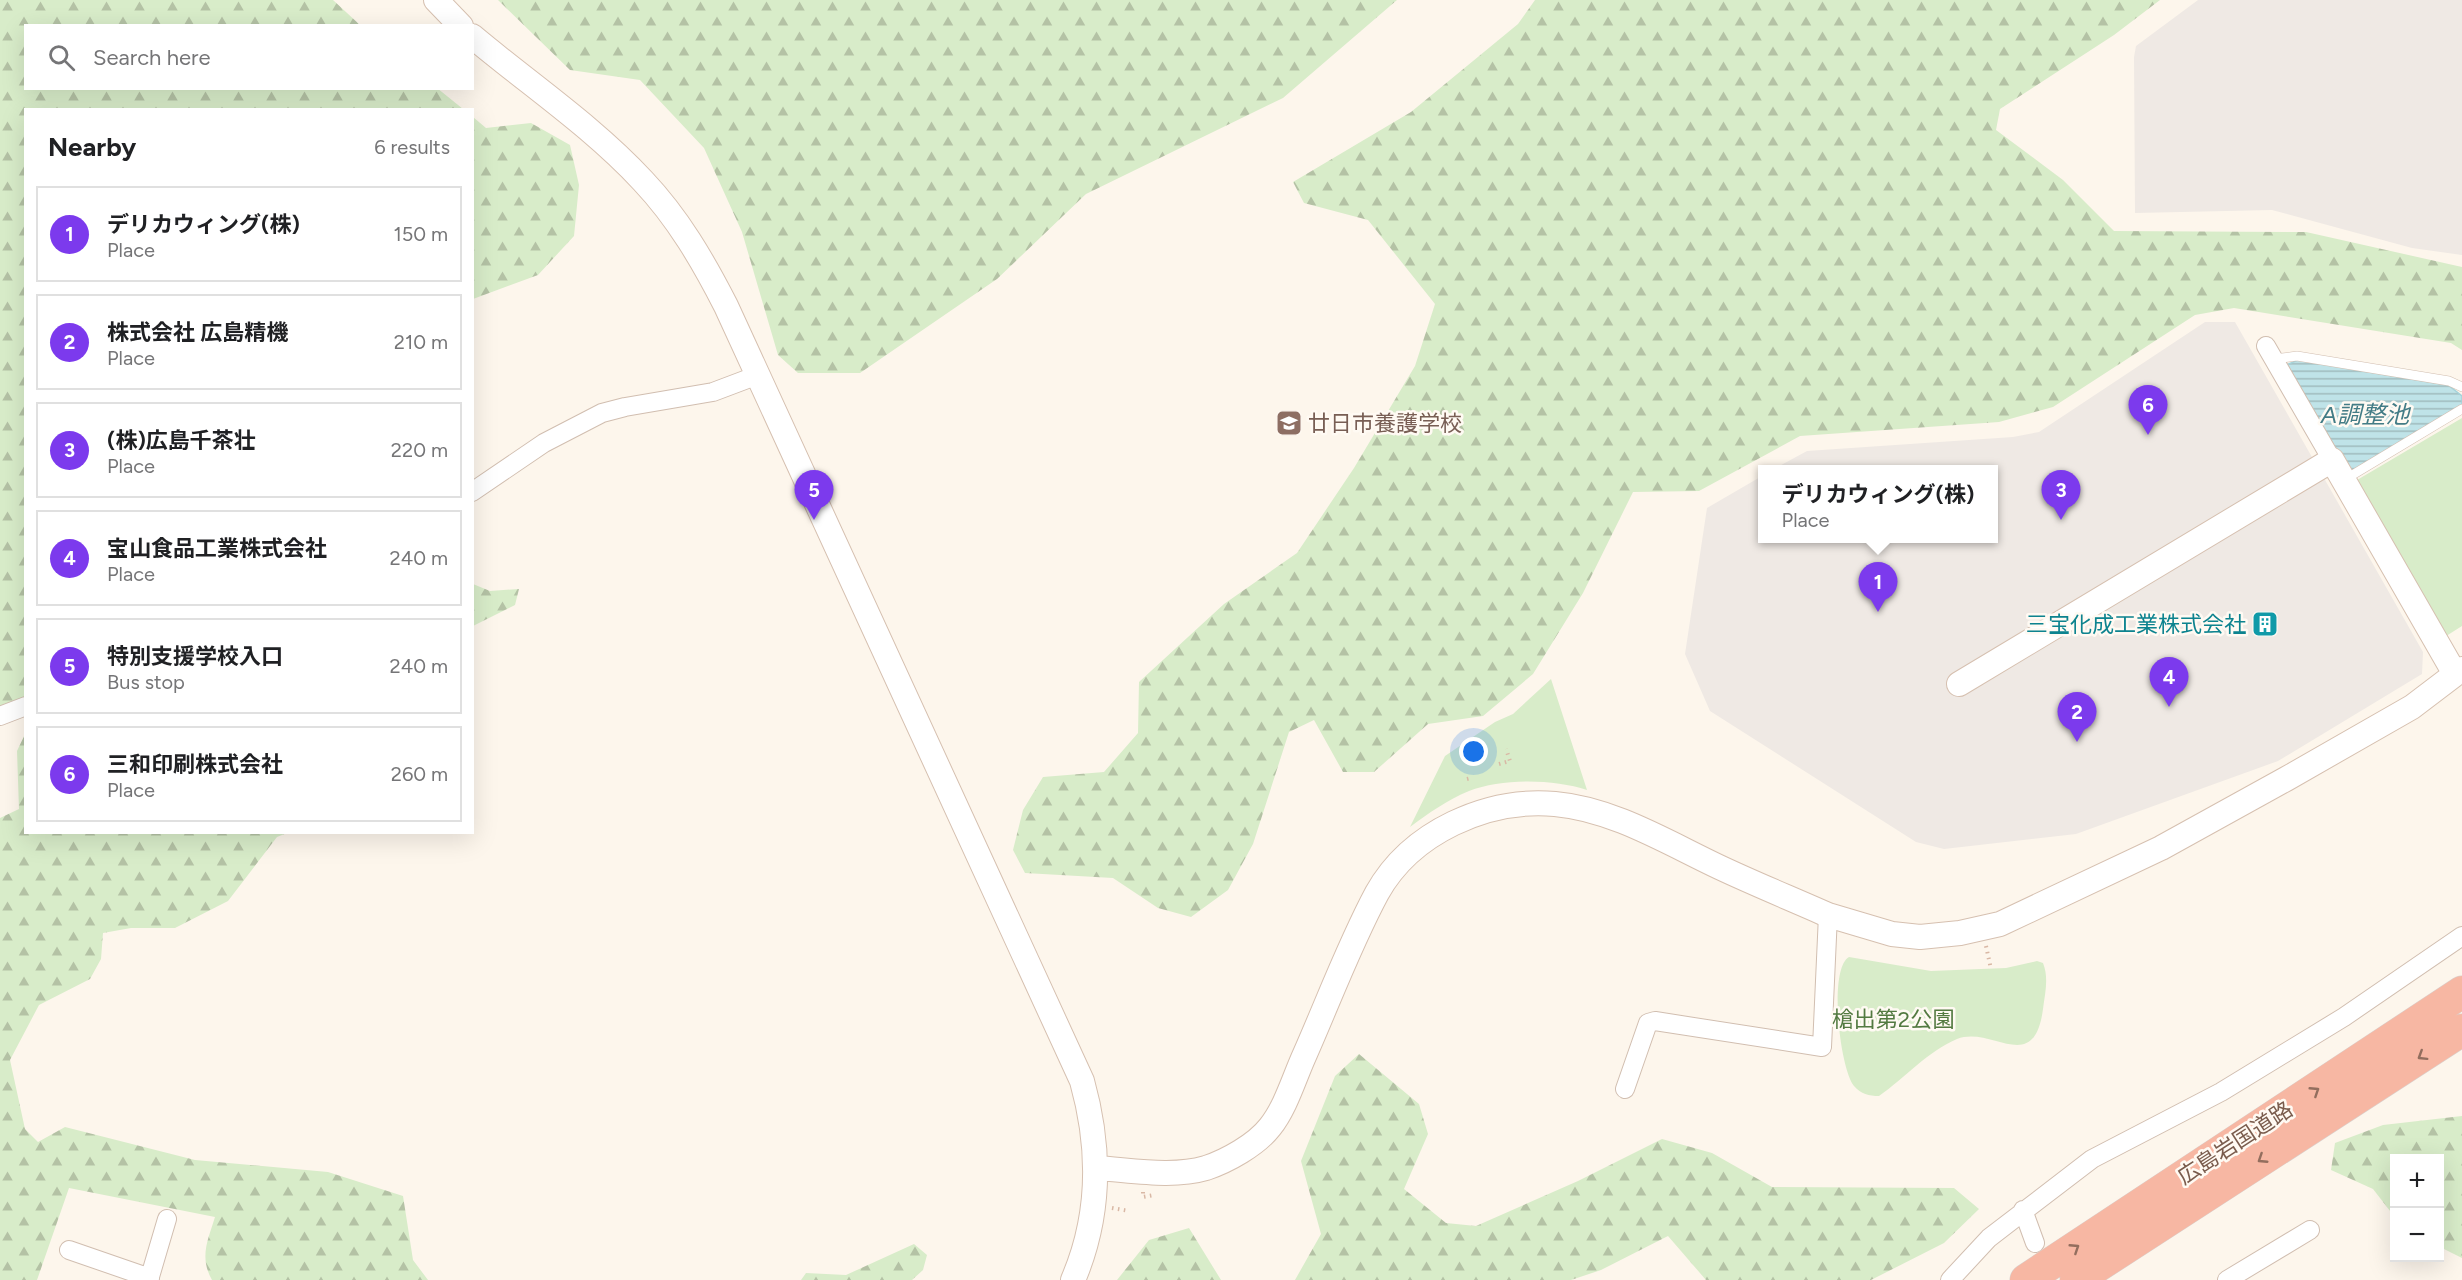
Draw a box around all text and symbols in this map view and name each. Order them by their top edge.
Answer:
search box [24,24,474,90]
icon: search [45,41,78,74]
text: Search here [93,44,211,71]
text: Nearby [48,131,136,163]
text: 6 results [374,135,450,159]
text: デリカウィング(株) [107,211,300,238]
text: 1 [65,222,74,246]
text: 150 m [393,222,448,246]
text: Place [107,238,155,262]
text: 株式会社 広島精機 [107,319,288,346]
text: 2 [64,330,75,354]
text: 210 m [394,330,448,354]
text: Place [107,346,155,370]
pin: 6 [2128,386,2168,435]
water label: A調整池 [2320,400,2411,429]
school or university icon: 廿日市養護学校 [1274,408,1304,438]
place label: 廿日市養護学校 [1308,410,1462,437]
text: (株)広島千茶壮 [107,427,256,454]
text: 3 [64,438,75,462]
text: 220 m [391,438,448,462]
text: Place [107,454,155,478]
popup [1758,465,1998,543]
pin: 5 [794,470,834,520]
pin: 3 [2042,470,2080,520]
text: デリカウィング(株) [1782,481,1974,508]
text: Place [1782,508,1830,532]
text: 宝山食品工業株式会社 [107,535,327,562]
text: 4 [63,546,76,570]
text: 240 m [390,546,448,570]
text: Place [107,562,155,586]
pin: 1 [1858,562,1898,612]
building icon: 三宝化成工業株式会社 [2250,609,2280,639]
place label: 三宝化成工業株式会社 [2026,611,2246,638]
text: 特別支援学校入口 [107,643,283,670]
text: 5 [64,654,75,678]
text: 240 m [390,654,448,678]
pin: 4 [2150,658,2188,707]
text: Bus stop [107,670,185,694]
pin: 2 [2058,692,2096,742]
your location [1459,737,1488,766]
text: 三和印刷株式会社 [107,751,283,778]
text: 6 [64,762,75,786]
text: 260 m [391,762,448,786]
text: Place [107,778,155,802]
park label: 槍出第2公園 [1832,1006,1954,1033]
one-way arrow [2417,1048,2428,1059]
one-way arrow [2308,1087,2319,1098]
street label: 広島岩国道路 [2172,1096,2298,1190]
one-way arrow [2257,1152,2268,1163]
map controls [2390,1154,2444,1262]
button: + [2390,1154,2444,1208]
button: − [2390,1208,2444,1262]
one-way arrow [2068,1244,2079,1255]

